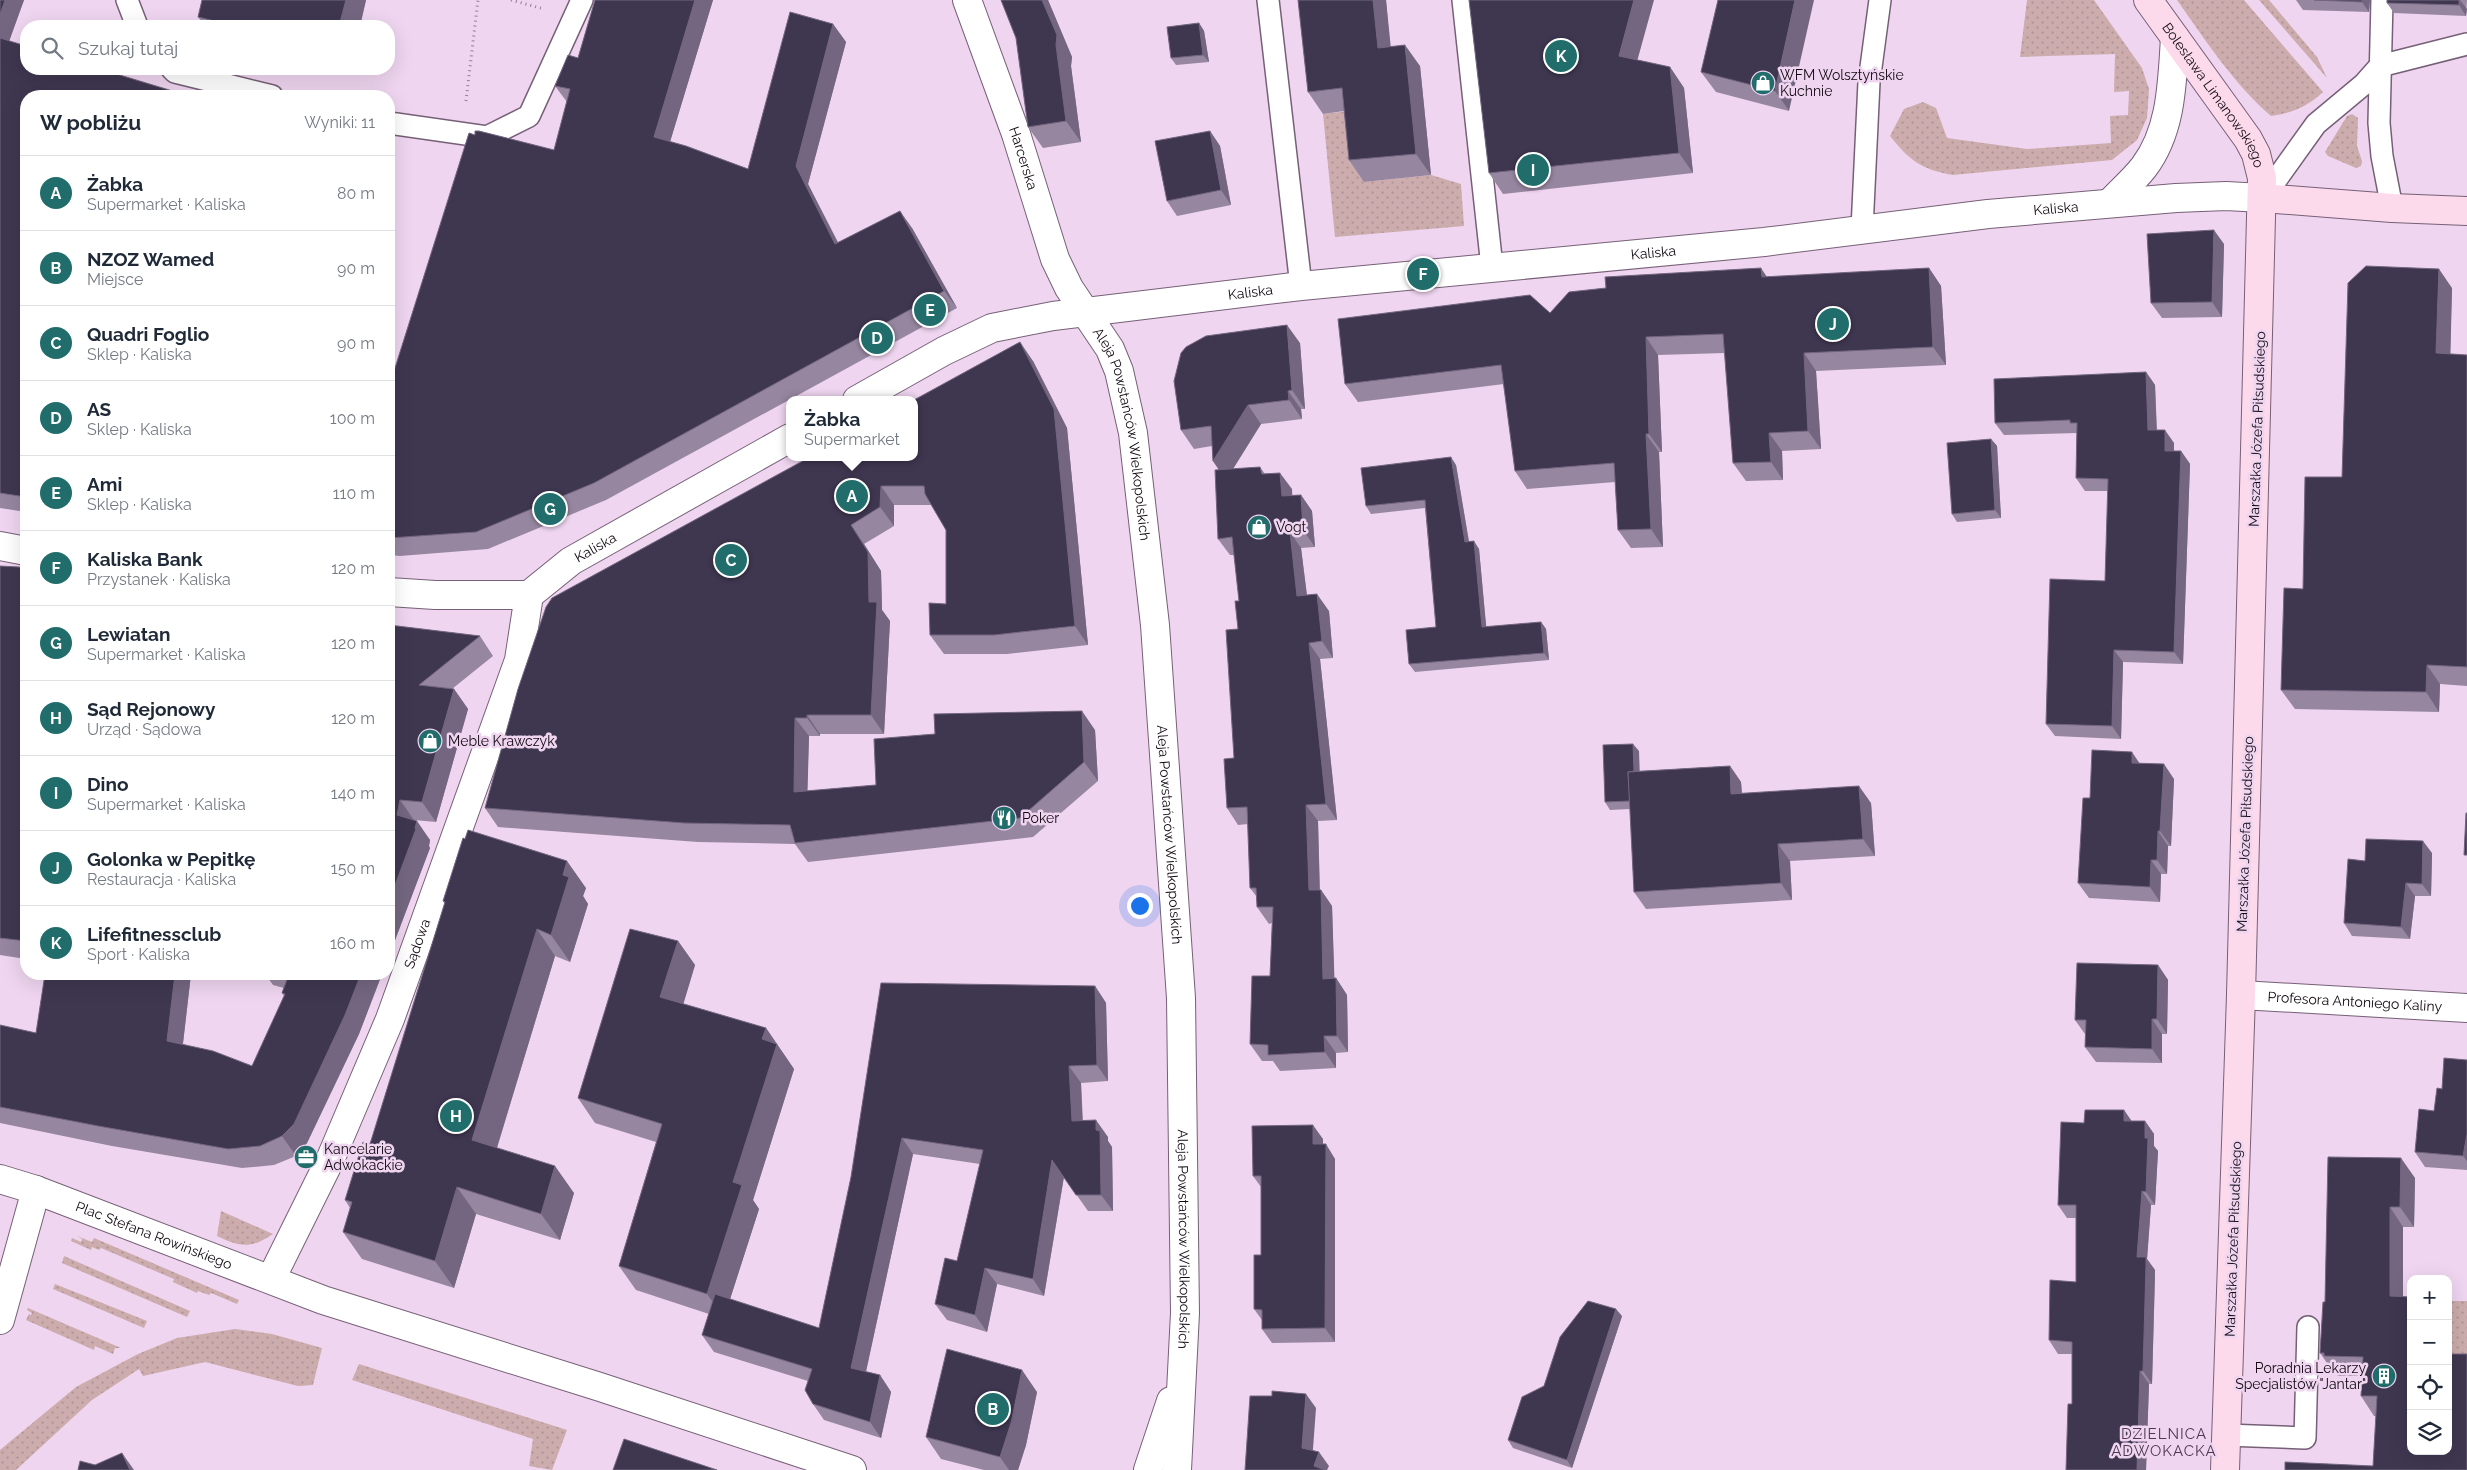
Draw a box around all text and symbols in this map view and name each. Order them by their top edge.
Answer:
search box [20,20,395,75]
street label: Bolesława Limanowskiego [2159,20,2267,169]
icon: search [38,34,66,62]
text: Szukaj tutaj [78,37,178,59]
pin: K [1545,37,1577,75]
place label: WFM Wolsztyńskie Kuchnie [1780,67,1904,99]
shop icon: WFM Wolsztyńskie Kuchnie [1750,70,1776,96]
text: W pobliżu [40,110,141,135]
text: Wyniki: 11 [304,113,375,132]
street label: Harcerska [1006,124,1041,192]
pin: I [1517,151,1549,189]
text: Żabka [87,173,143,195]
text: A [51,184,61,203]
text: 80 m [337,184,375,203]
text: Supermarket · Kaliska [87,195,246,214]
street label: Kaliska [2033,198,2079,218]
street label: Kaliska [1630,242,1677,263]
text: NZOZ Wamed [87,248,214,270]
pin: F [1407,255,1439,293]
text: B [51,259,61,278]
text: 90 m [337,259,375,278]
text: Miejsce [87,270,143,289]
street label: Kaliska [1227,281,1274,303]
pin: E [914,291,946,329]
pin: J [1817,305,1849,343]
pin: D [861,319,893,357]
text: Quadri Foglio [87,323,209,345]
street label: Aleja Powstańców Wielkopolskich [1090,324,1153,541]
street label: Marszałka Józefa Piłsudskiego [2246,331,2268,527]
text: C [51,334,61,353]
text: 90 m [337,334,375,353]
text: Sklep · Kaliska [87,345,192,364]
popup [786,396,918,461]
text: AS [87,398,111,420]
text: Żabka [804,408,860,430]
text: D [50,409,62,428]
text: 100 m [330,409,375,428]
text: Sklep · Kaliska [87,420,192,439]
text: Supermarket [804,430,900,449]
text: Ami [87,473,122,495]
pin: A [836,477,868,515]
text: E [51,484,61,503]
text: 110 m [333,484,375,503]
pin: G [534,490,566,528]
text: Sklep · Kaliska [87,495,192,514]
shop icon: Vogt [1246,514,1272,540]
place label: Vogt [1276,519,1307,535]
street label: Kaliska [572,529,619,565]
pin: C [715,541,747,579]
text: Kaliska Bank [87,548,203,570]
text: F [51,559,61,578]
text: 120 m [331,559,375,578]
text: Przystanek · Kaliska [87,570,231,589]
text: Lewiatan [87,623,170,645]
text: G [50,634,62,653]
text: 120 m [331,634,375,653]
text: Supermarket · Kaliska [87,645,246,664]
text: Sąd Rejonowy [87,698,216,720]
text: H [50,709,62,728]
text: 120 m [331,709,375,728]
text: Urząd · Sądowa [87,720,201,739]
street label: Aleja Powstańców Wielkopolskich [1154,724,1185,945]
shop icon: Meble Krawczyk [417,728,443,754]
place label: Meble Krawczyk [448,733,555,749]
street label: Marszałka Józefa Piłsudskiego [2234,736,2256,932]
text: Dino [87,773,128,795]
text: I [54,784,58,803]
text: 140 m [331,784,375,803]
text: Supermarket · Kaliska [87,795,246,814]
restaurant icon: Poker [991,805,1017,831]
place label: Poker [1022,810,1059,826]
text: Golonka w Pepitkę [87,848,255,870]
text: J [52,859,60,878]
text: 150 m [331,859,375,878]
text: Restauracja · Kaliska [87,870,236,889]
your location [1127,893,1153,919]
street label: Sądowa [401,917,433,971]
text: Lifefitnessclub [87,923,221,945]
text: K [51,934,61,953]
text: 160 m [330,934,375,953]
text: Sport · Kaliska [87,945,190,964]
street label: Profesora Antoniego Kaliny [2267,989,2443,1015]
pin: H [440,1097,472,1135]
street label: Aleja Powstańców Wielkopolskich [1175,1129,1193,1349]
place label: Kancelarie Adwokackie [324,1141,403,1173]
street label: Marszałka Józefa Piłsudskiego [2222,1141,2244,1337]
office icon: Kancelarie Adwokackie [293,1144,319,1170]
street label: Plac Stefana Rowińskiego [74,1198,234,1272]
map controls [2407,1275,2452,1455]
button: + [2407,1275,2452,1320]
button: − [2407,1320,2452,1365]
place label: Poradnia Lekarzy Specjalistów "Jantar" [2235,1360,2366,1392]
building icon: Poradnia Lekarzy Specjalistów "Jantar" [2371,1363,2397,1389]
button: locate [2407,1365,2452,1410]
pin: B [977,1390,1009,1428]
button: layers [2407,1410,2452,1455]
district label: DZIELNICA ADWOKACKA [2111,1425,2217,1460]

